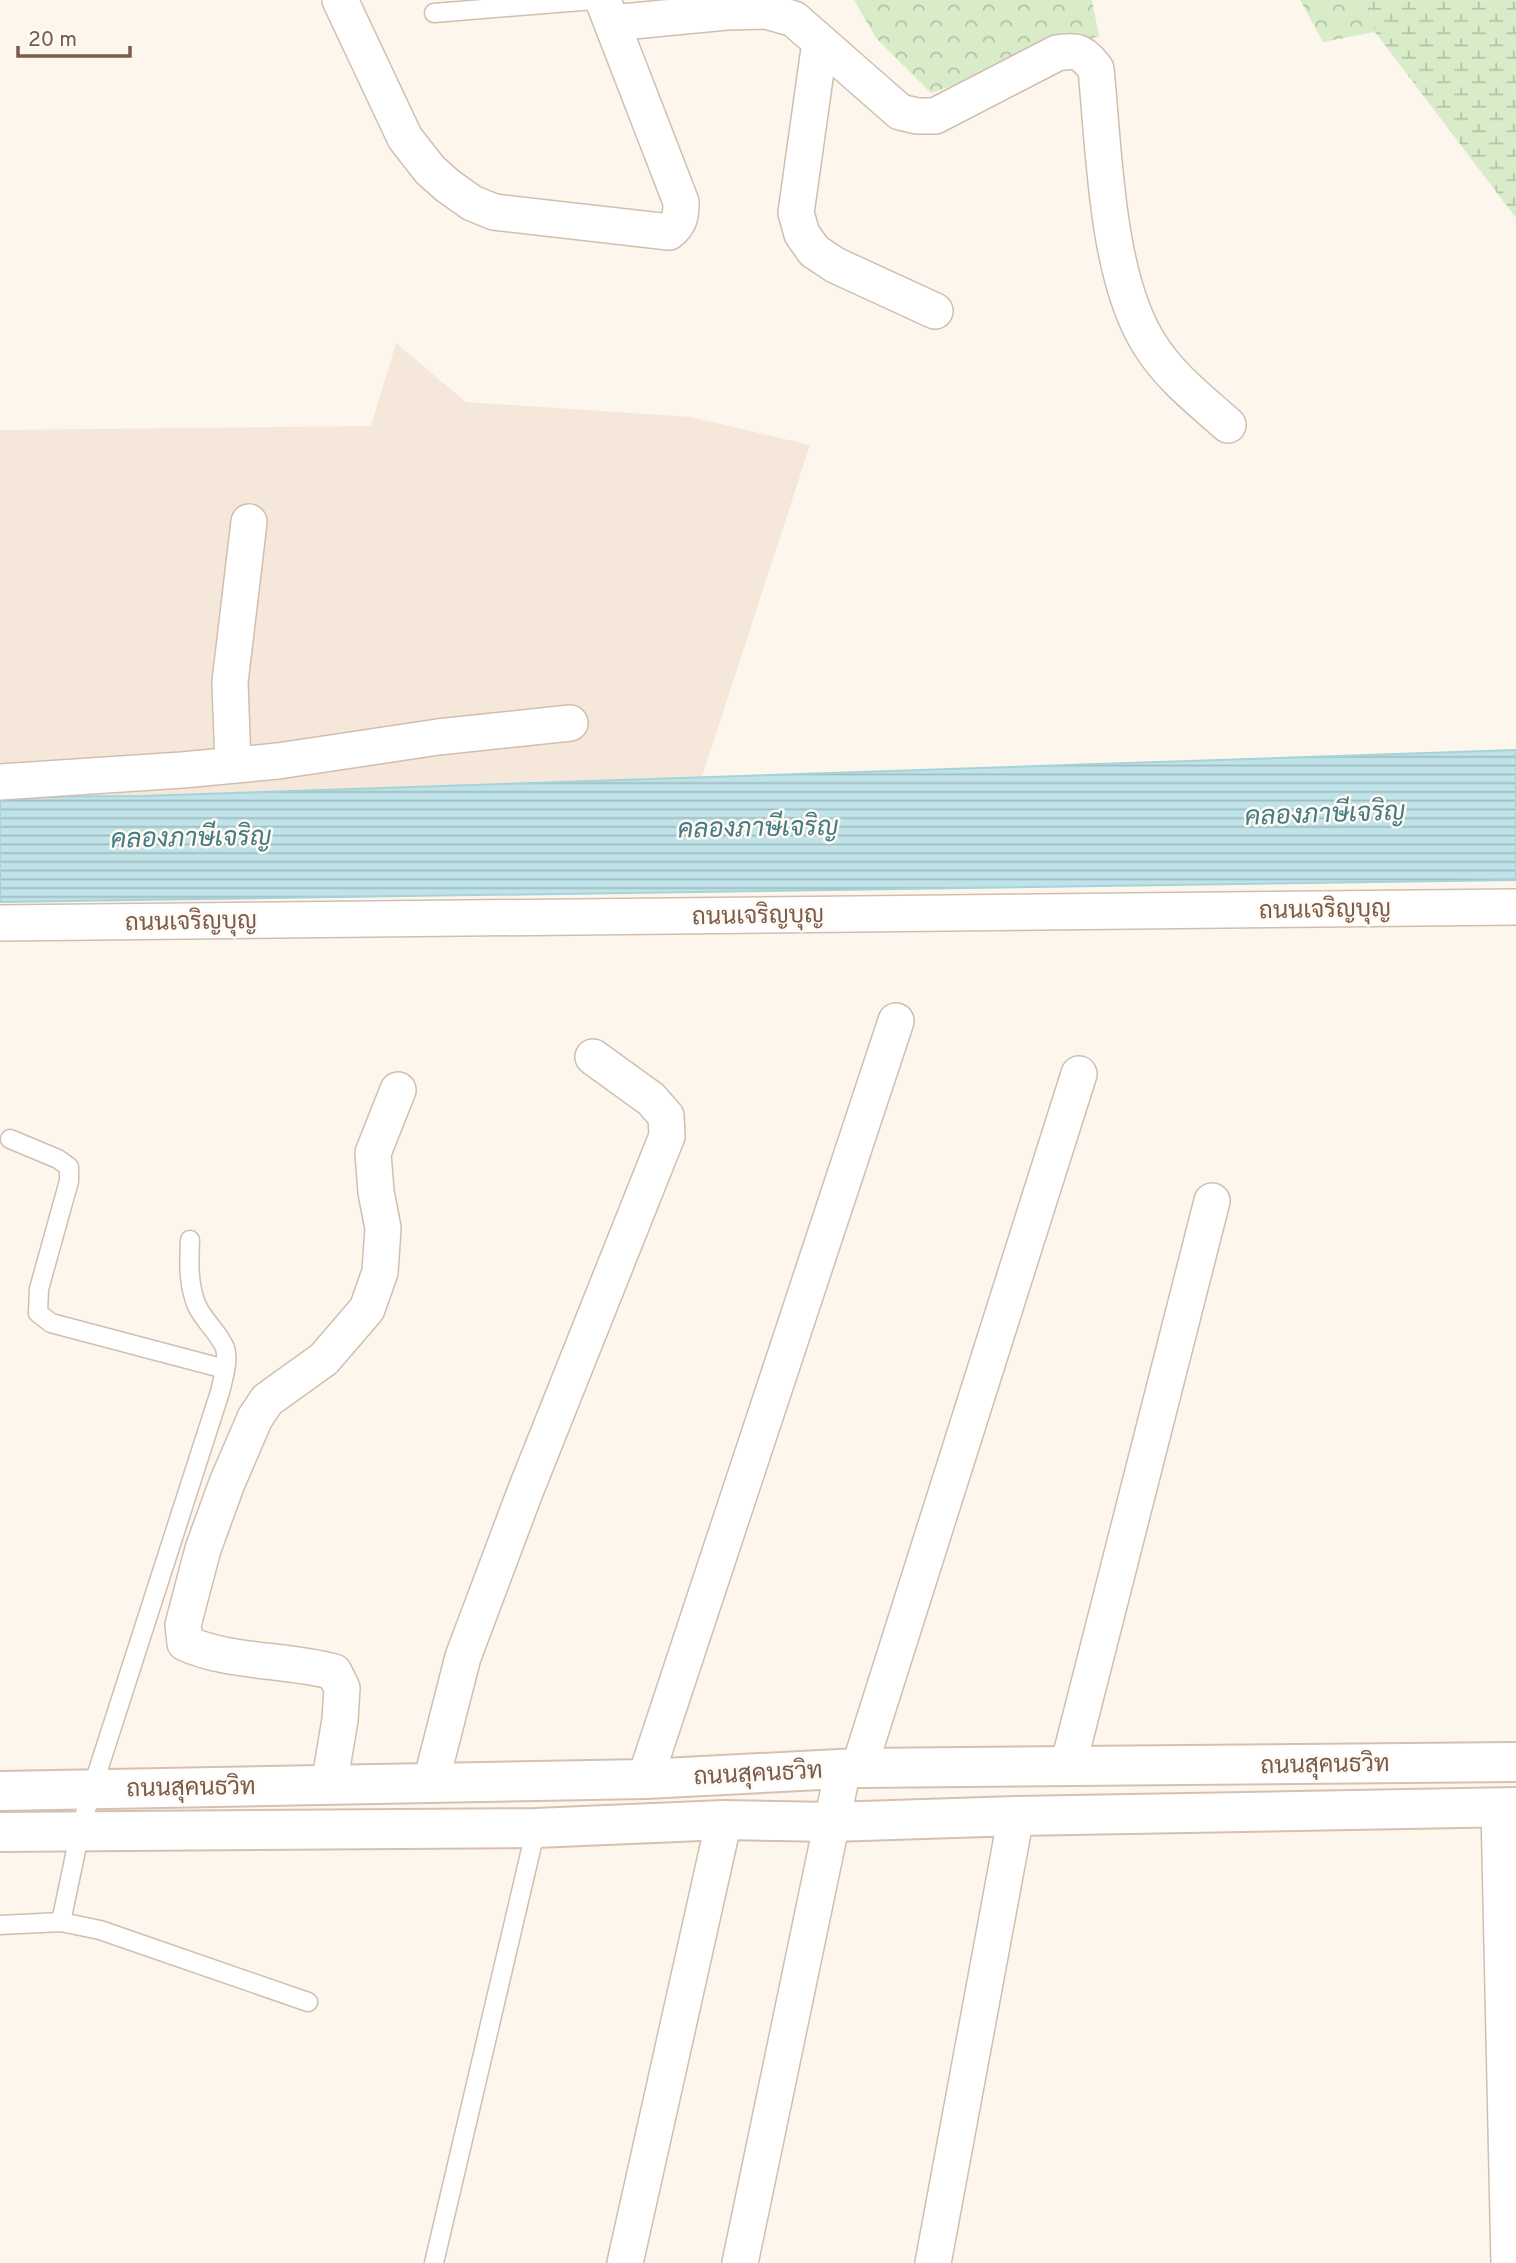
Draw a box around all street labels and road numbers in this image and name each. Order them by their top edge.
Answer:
street label: ถนนเจริญบุญ [1259,894,1391,927]
street label: ถนนเจริญบุญ [692,900,824,933]
street label: ถนนเจริญบุญ [125,906,257,939]
street label: ถนนสุคนธวิท [1260,1749,1390,1782]
street label: ถนนสุคนธวิท [693,1756,823,1793]
street label: ถนนสุคนธวิท [126,1772,256,1805]

